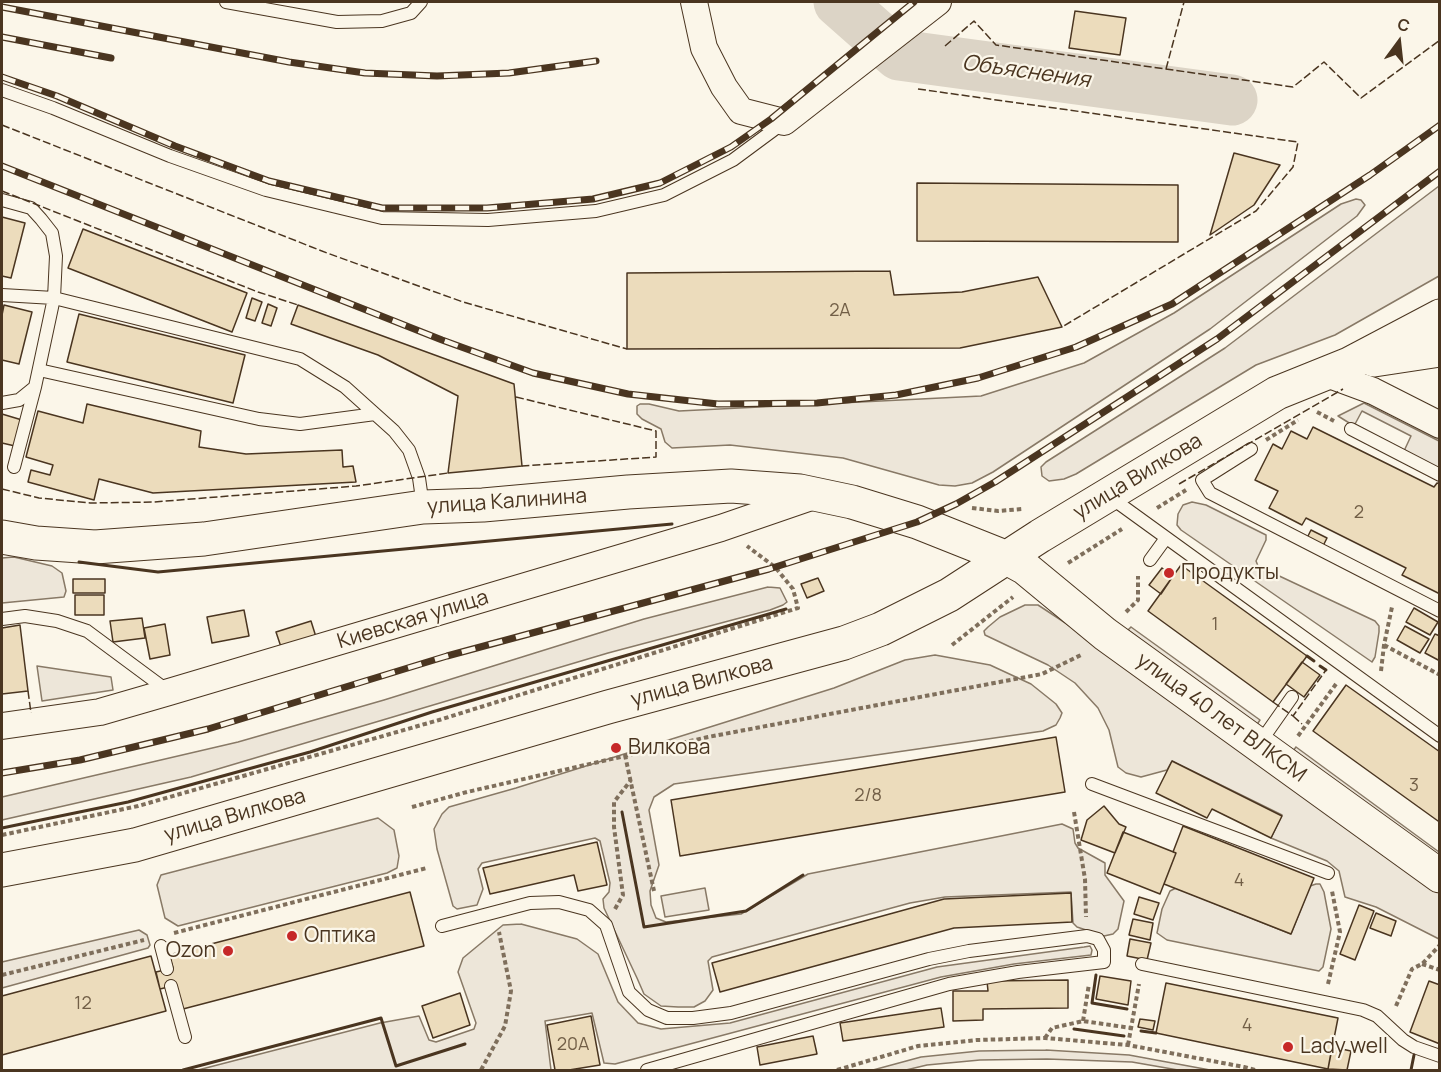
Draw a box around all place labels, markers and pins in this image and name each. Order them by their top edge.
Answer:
place label: Продукты [1181,560,1279,586]
marker: Продукты [1162,566,1176,580]
place label: Вилкова [628,735,710,761]
marker: Вилкова [609,741,623,755]
place label: Оптика [304,923,376,949]
marker: Оптика [285,929,299,943]
place label: Ozon [166,938,216,964]
marker: Ozon [221,944,235,958]
place label: Lady well [1300,1034,1388,1060]
marker: Lady well [1281,1040,1295,1054]

